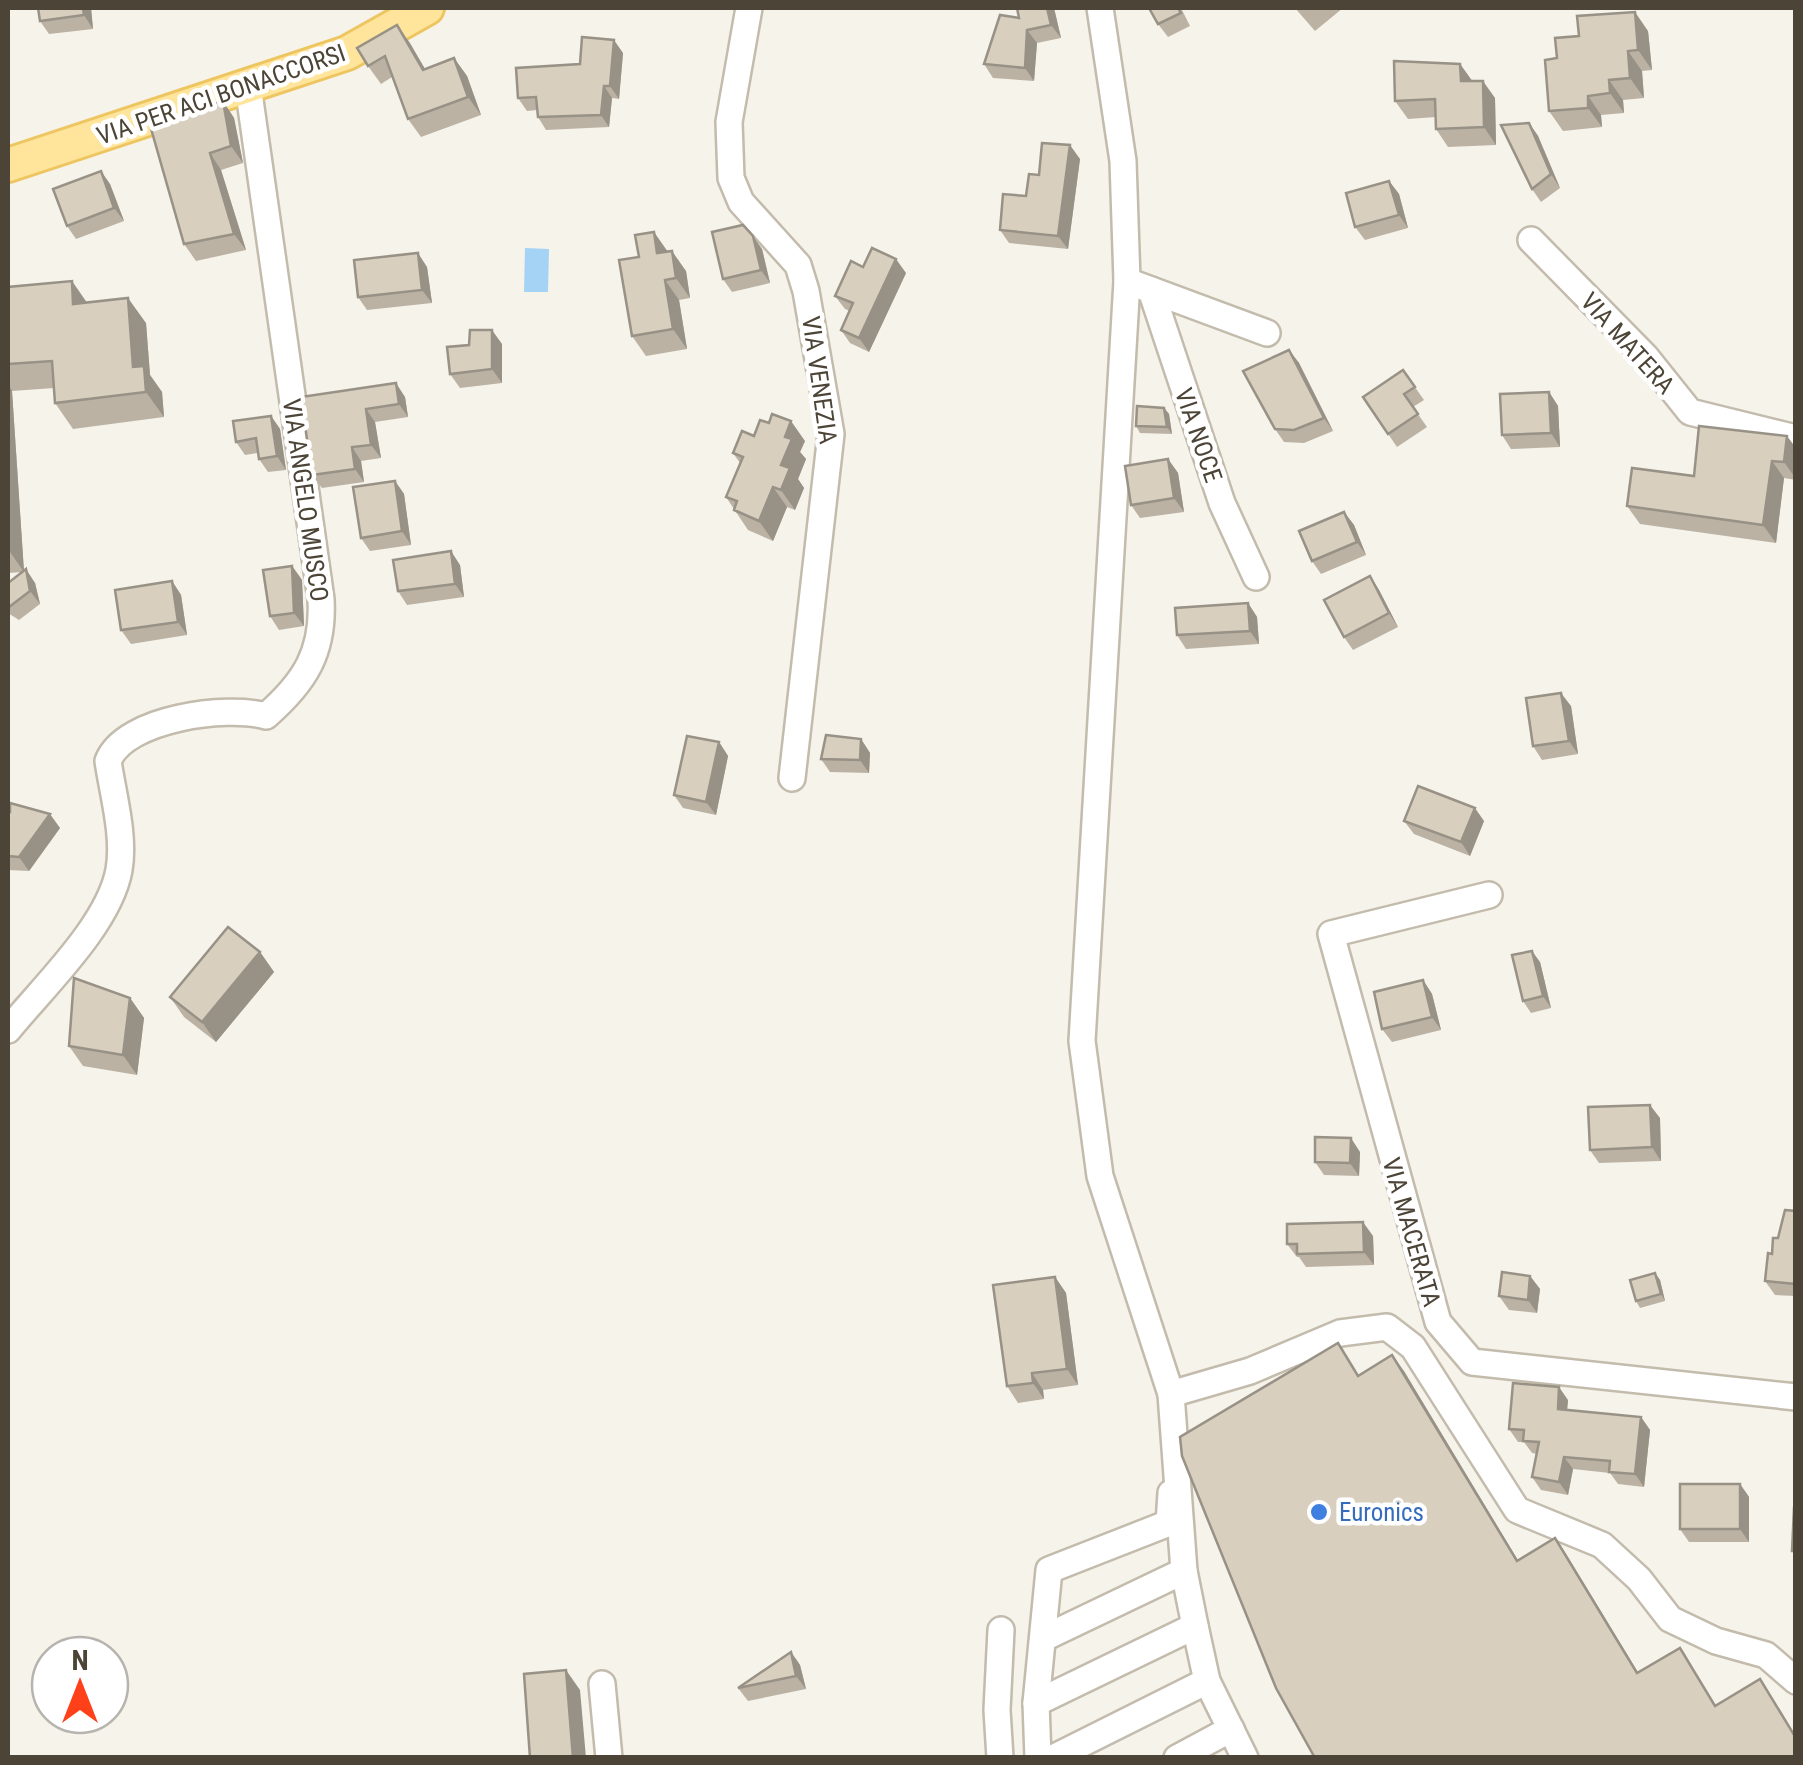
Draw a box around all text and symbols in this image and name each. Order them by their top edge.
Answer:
street label: VIA PER ACI BONACCORSI [93,38,349,151]
street label: VIA MATERA [1575,287,1680,400]
street label: VIA VENEZIA [796,314,843,446]
street label: VIA NOCE [1169,384,1228,486]
street label: VIA ANGELO MUSCO [277,397,334,603]
street label: VIA MACERATA [1376,1155,1447,1310]
place label: Euronics [1339,1498,1424,1527]
marker: Euronics [1308,1501,1330,1523]
north arrow [30,1635,130,1735]
text: N [71,1644,89,1677]

